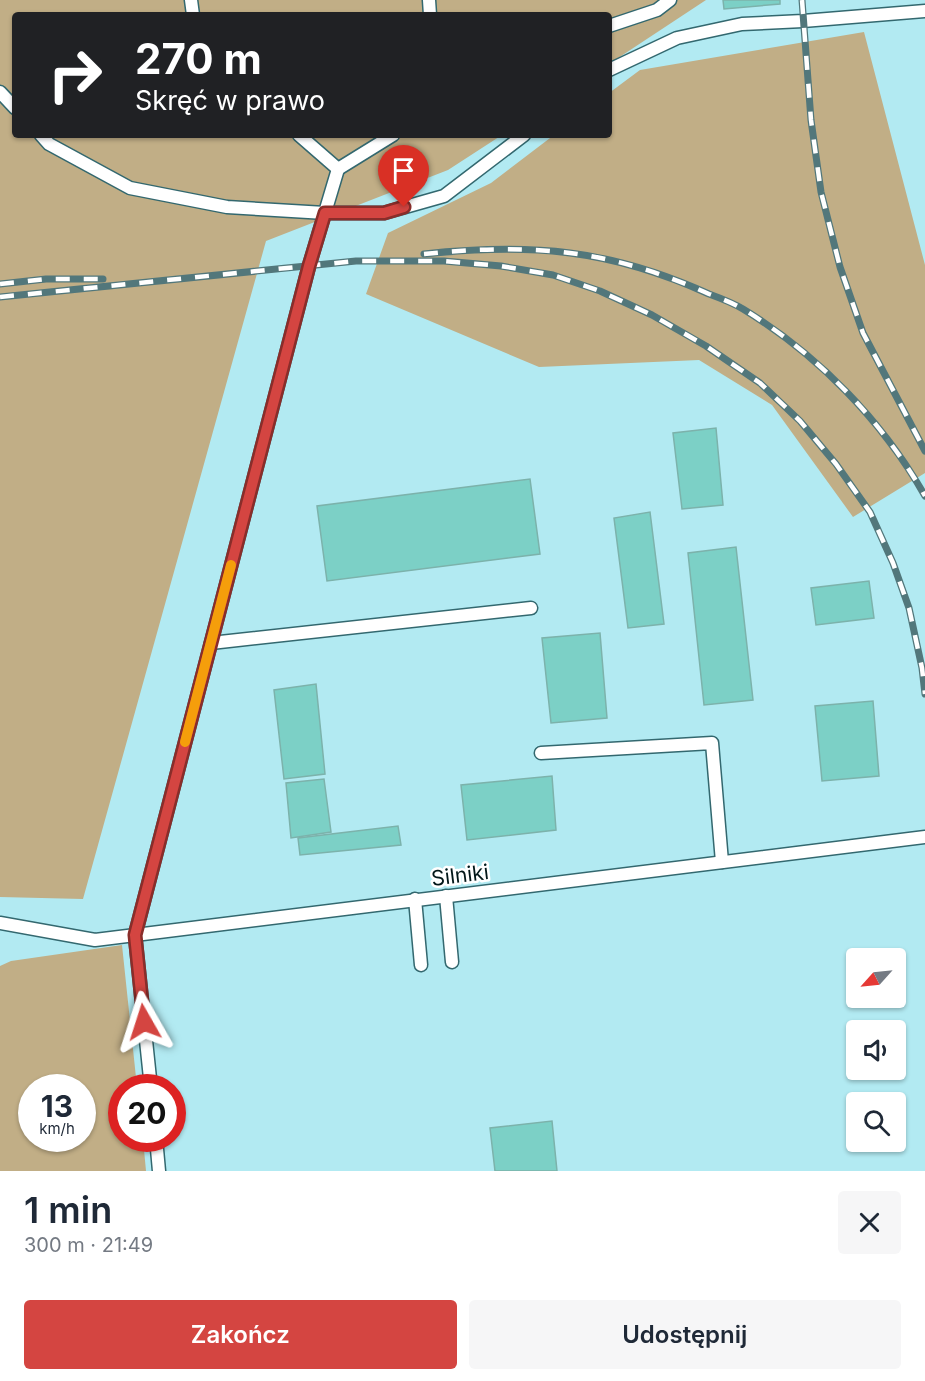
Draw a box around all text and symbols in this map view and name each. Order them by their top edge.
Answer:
text: 270 m [135,33,262,84]
icon: right [36,36,114,114]
text: Skręć w prawo [135,84,325,117]
pin [378,145,429,207]
icon: arrive [387,154,420,187]
street label: Silniki [430,859,490,891]
north arrow [846,948,906,1008]
map controls [846,948,906,1152]
position arrow [112,990,176,1054]
button: sound [846,1020,906,1080]
speed limit sign: 20 [108,1074,186,1152]
text: 13 [41,1088,73,1124]
button: search [846,1092,906,1152]
text: km/h [39,1119,75,1138]
text: 1 min [24,1188,112,1232]
button: close [838,1191,901,1254]
text: 300 m · 21:49 [24,1233,153,1257]
button: Zakończ [24,1300,457,1369]
button: Udostępnij [469,1300,901,1369]

